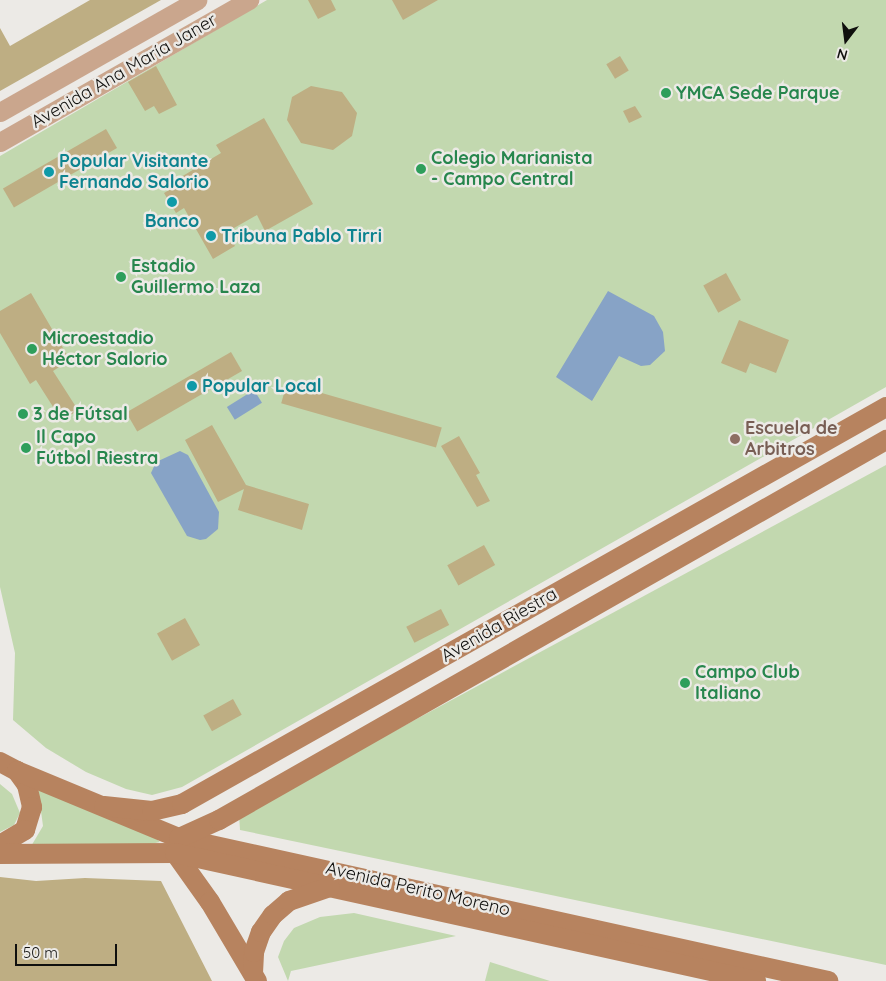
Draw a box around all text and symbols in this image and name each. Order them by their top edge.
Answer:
street label: Avenida Ana María Janer [27,9,221,133]
north arrow [821,15,871,65]
text: N [835,44,849,65]
place label: YMCA Sede Parque [676,82,840,104]
marker: YMCA Sede Parque [660,87,672,99]
place label: Colegio Marianista - Campo Central [431,148,592,190]
place label: Popular Visitante Fernando Salorio [59,151,209,193]
marker: Colegio Marianista - Campo Central [415,163,427,175]
marker: Popular Visitante Fernando Salorio [43,166,55,178]
marker: Banco [166,196,178,208]
place label: Banco [145,210,199,232]
place label: Tribuna Pablo Tirri [221,225,382,247]
marker: Tribuna Pablo Tirri [205,230,217,242]
place label: Estadio Guillermo Laza [131,256,261,298]
marker: Estadio Guillermo Laza [115,271,127,283]
place label: Microestadio Héctor Salorio [42,328,168,370]
marker: Microestadio Héctor Salorio [26,343,38,355]
place label: Popular Local [202,375,322,397]
marker: Popular Local [186,380,198,392]
place label: 3 de Fútsal [33,403,128,425]
marker: 3 de Fútsal [17,408,29,420]
place label: Escuela de Arbitros [745,418,838,460]
place label: Il Capo Fútbol Riestra [36,427,158,469]
marker: Escuela de Arbitros [729,433,741,445]
marker: Il Capo Fútbol Riestra [20,442,32,454]
street label: Avenida Riestra [437,583,561,667]
place label: Campo Club Italiano [695,662,800,704]
marker: Campo Club Italiano [679,677,691,689]
street label: Avenida Perito Moreno [324,857,512,921]
scale bar [18,934,120,966]
text: 50 m [23,943,58,962]

